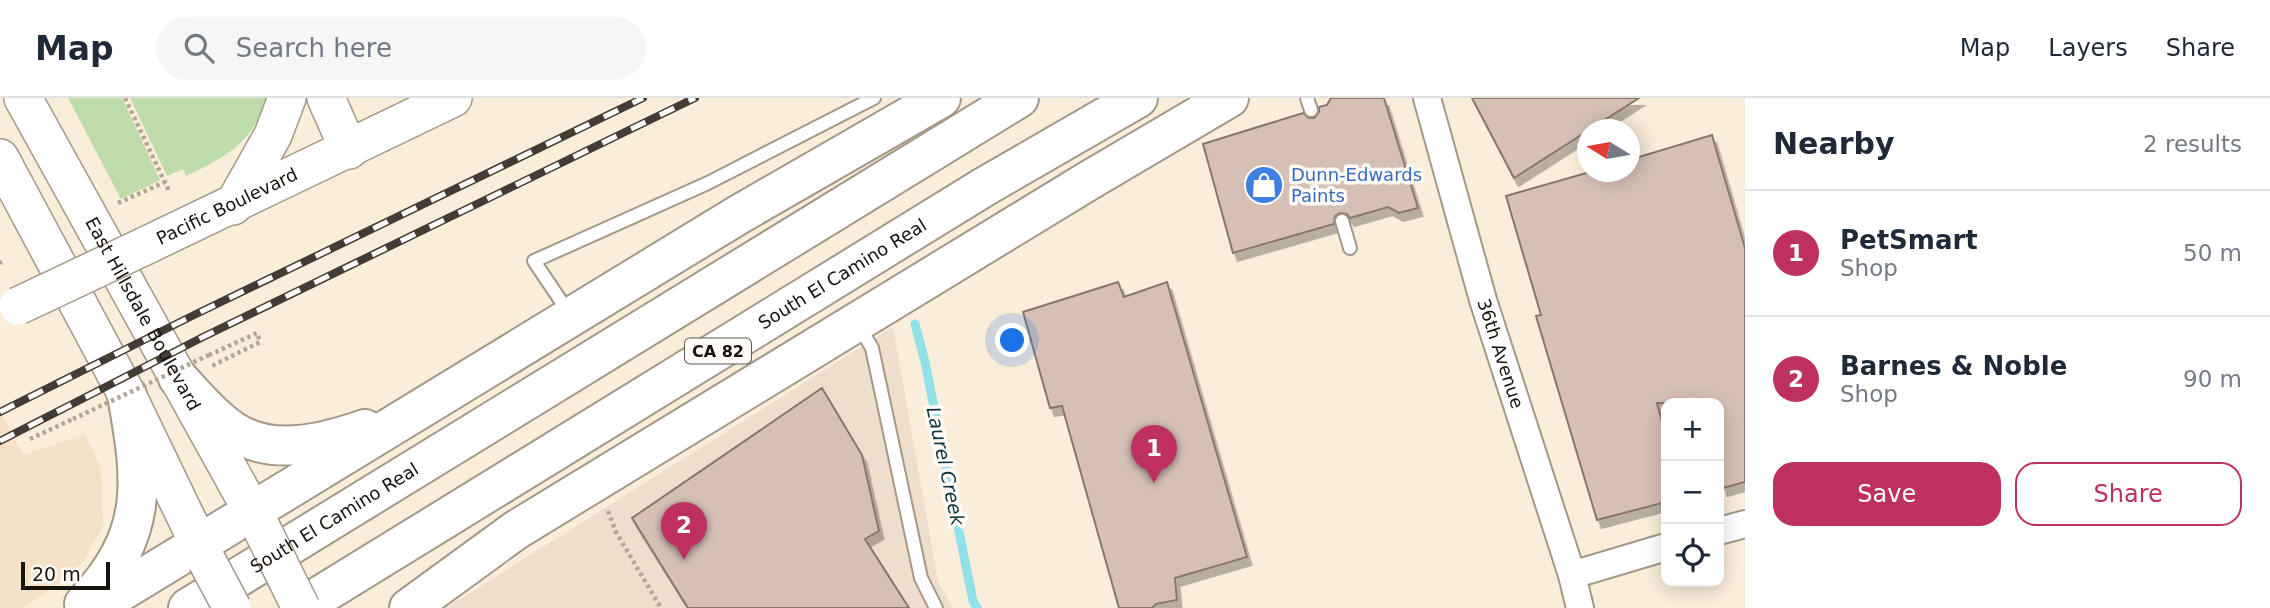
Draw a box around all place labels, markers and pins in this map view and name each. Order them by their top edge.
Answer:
shop icon: Dunn-Edwards Paints [1243,164,1285,206]
place label: Dunn-Edwards Paints [1291,164,1422,206]
pin: 1 [1131,425,1177,483]
pin: 2 [661,502,707,560]

